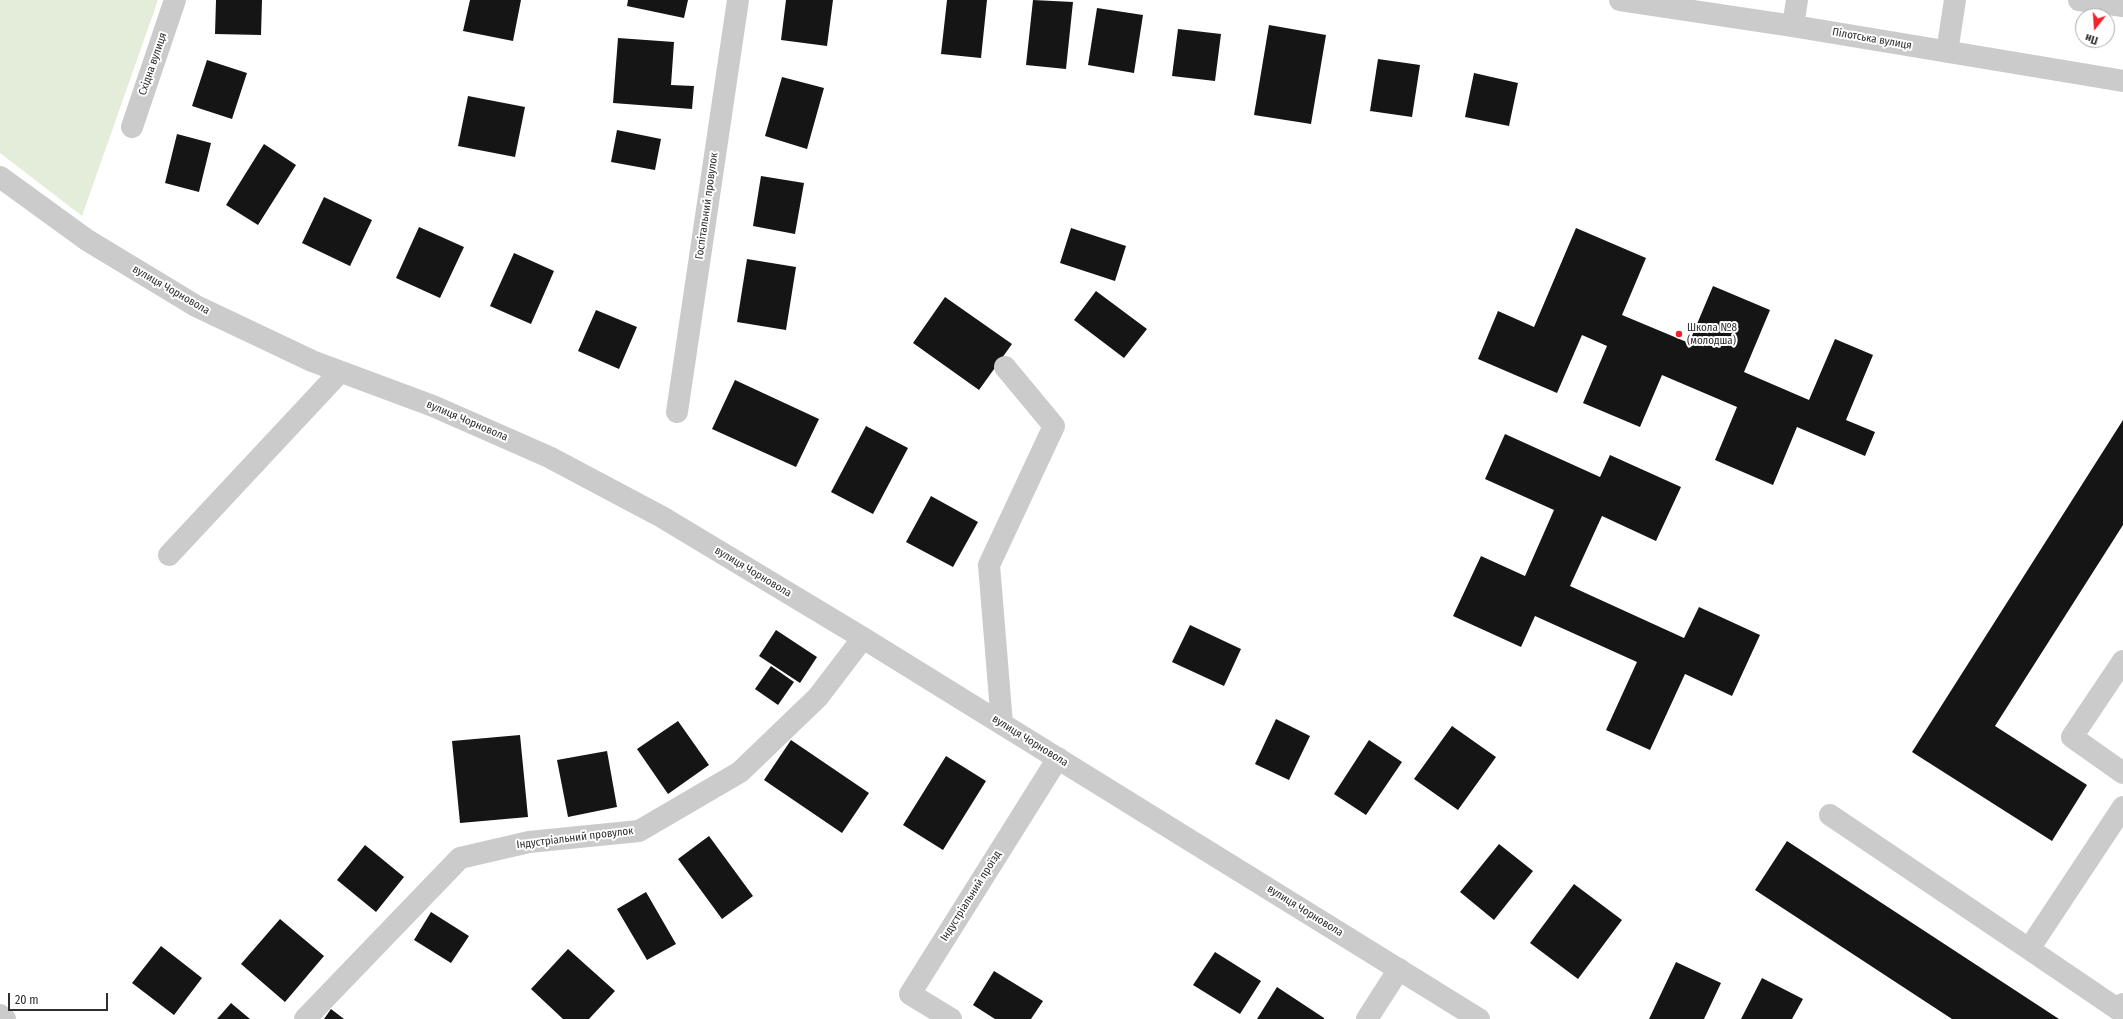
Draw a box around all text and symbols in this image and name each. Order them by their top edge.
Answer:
north arrow [2075,8,2115,48]
street label: Пілотська вулиця [1831,26,1913,52]
street label: Східна вулиця [136,31,170,97]
text: Пн [2084,31,2100,47]
street label: Госпітальний провулок [693,152,721,260]
street label: вулиця Чорновола [130,263,212,317]
place label: Школа №8 (молодша) [1687,321,1737,347]
marker: Школа №8 (молодша) [1674,329,1684,339]
street label: вулиця Чорновола [424,398,510,444]
street label: вулиця Чорновола [712,544,794,600]
street label: вулиця Чорновола [990,712,1070,770]
street label: Індустріальний провулок [516,824,634,852]
street label: Індустріальний проїзд [938,848,1004,944]
street label: вулиця Чорновола [1265,882,1345,940]
scale bar [10,985,110,1011]
text: 20 m [15,993,39,1007]

